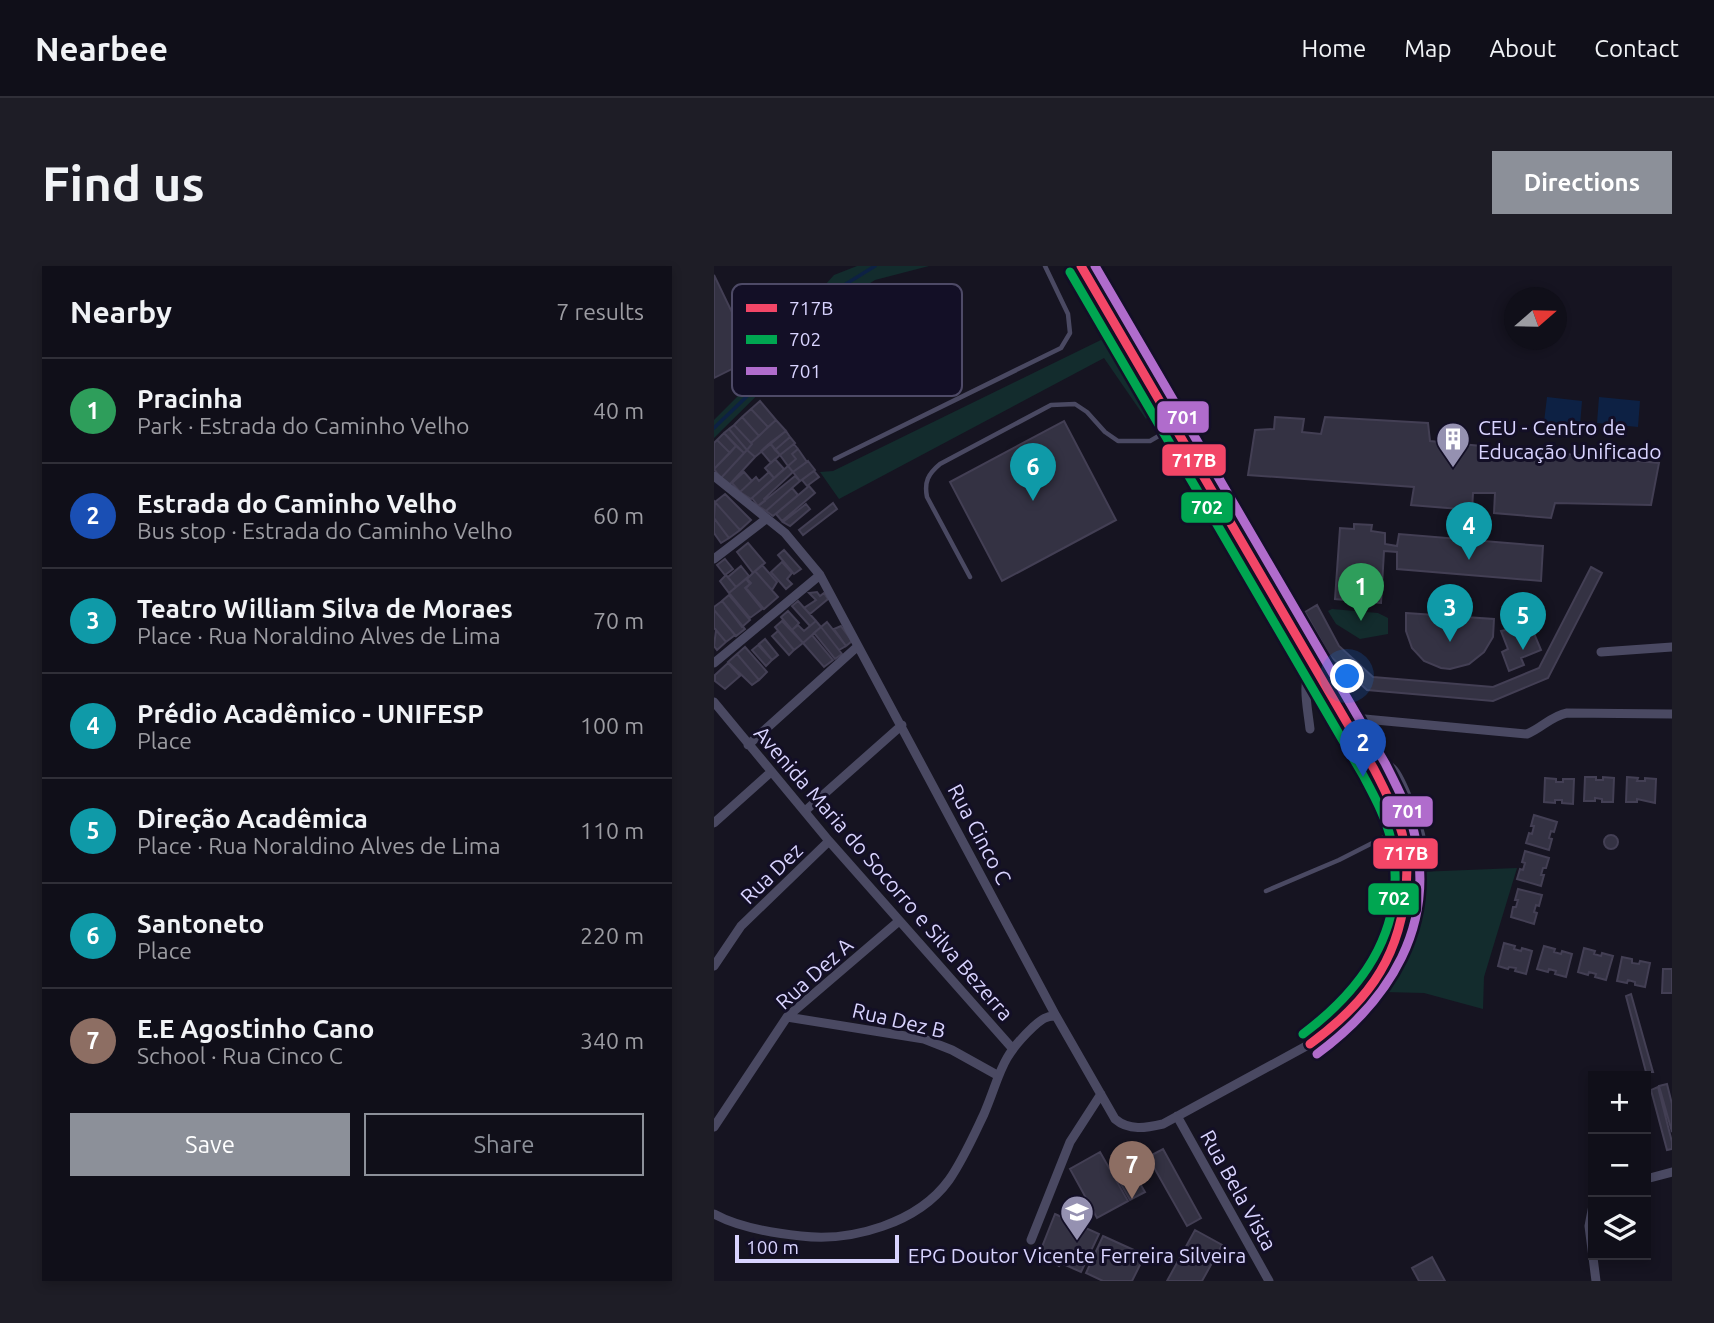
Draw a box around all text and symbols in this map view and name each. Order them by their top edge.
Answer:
text: Nearbee [35,30,168,67]
text: Home [1301,35,1366,62]
text: Map [1404,35,1451,62]
text: About [1489,35,1556,62]
text: Contact [1594,35,1679,62]
button: Directions [1492,151,1672,214]
text: Find us [42,155,205,210]
legend [732,284,962,396]
north arrow [1504,287,1567,350]
text: Nearby [70,295,172,329]
text: 717B [789,297,833,319]
text: 7 results [556,299,644,324]
text: 702 [789,328,821,350]
text: 701 [789,360,821,382]
text: Pracinha [137,384,243,413]
text: 1 [87,398,99,423]
text: 40 m [593,398,644,423]
line badge: 701 [1156,400,1210,434]
text: 701 [1167,406,1199,428]
text: Park · Estrada do Caminho Velho [137,413,470,438]
place label: CEU - Centro de Educação Unificado [1478,415,1662,463]
building icon: CEU - Centro de Educação Unificado [1434,420,1472,469]
pin: 6 [1010,443,1056,501]
line badge: 717B [1161,443,1227,477]
text: 717B [1172,449,1216,471]
text: Estrada do Caminho Velho [137,489,457,518]
line badge: 702 [1180,491,1234,524]
text: 702 [1191,496,1223,518]
pin: 4 [1446,502,1492,560]
text: 2 [87,503,99,528]
text: 60 m [593,503,644,528]
text: Bus stop · Estrada do Caminho Velho [137,518,513,543]
pin: 1 [1338,563,1384,621]
pin: 3 [1427,584,1473,642]
pin: 5 [1500,592,1546,650]
text: Teatro William Silva de Moraes [137,594,513,623]
text: 3 [87,608,99,633]
text: 70 m [593,608,644,633]
text: Place · Rua Noraldino Alves de Lima [137,623,501,648]
your location [1330,659,1364,693]
text: Prédio Acadêmico - UNIFESP [137,699,484,728]
text: 4 [87,713,99,738]
text: 100 m [580,713,644,738]
pin: 2 [1340,719,1386,777]
street label: Avenida Maria do Socorro e Silva Bezerra [750,721,1018,1025]
text: Place [137,728,192,753]
street label: Rua Cinco C [944,780,1017,888]
line badge: 701 [1381,795,1434,828]
text: 701 [1392,800,1424,822]
text: Direção Acadêmica [137,804,368,833]
text: 5 [87,818,99,843]
text: 110 m [580,818,644,843]
text: Place · Rua Noraldino Alves de Lima [137,833,501,858]
line badge: 717B [1372,837,1439,870]
street label: Rua Dez [735,838,807,908]
text: 717B [1384,842,1428,864]
line badge: 702 [1367,882,1420,916]
text: 702 [1378,887,1410,909]
text: Santoneto [137,909,264,938]
text: 6 [87,923,99,948]
text: 220 m [580,923,644,948]
street label: Rua Dez A [771,932,858,1014]
text: Place [137,938,192,963]
street label: Rua Dez B [850,998,948,1042]
text: E.E Agostinho Cano [137,1014,374,1043]
text: 7 [87,1028,99,1053]
text: 340 m [580,1028,644,1053]
text: School · Rua Cinco C [137,1043,343,1068]
map controls [1588,1071,1651,1260]
button: + [1588,1071,1651,1134]
button: Save [70,1113,350,1176]
button: Share [364,1113,644,1176]
street label: Rua Bela Vista [1196,1126,1282,1254]
button: − [1588,1134,1651,1197]
pin: 7 [1109,1141,1155,1199]
school or university icon: EPG Doutor Vicente Ferreira Silveira [1058,1193,1096,1242]
button: layers [1588,1197,1651,1260]
scale bar [735,1232,900,1264]
text: 100 m [746,1236,799,1258]
place label: EPG Doutor Vicente Ferreira Silveira [908,1243,1246,1267]

